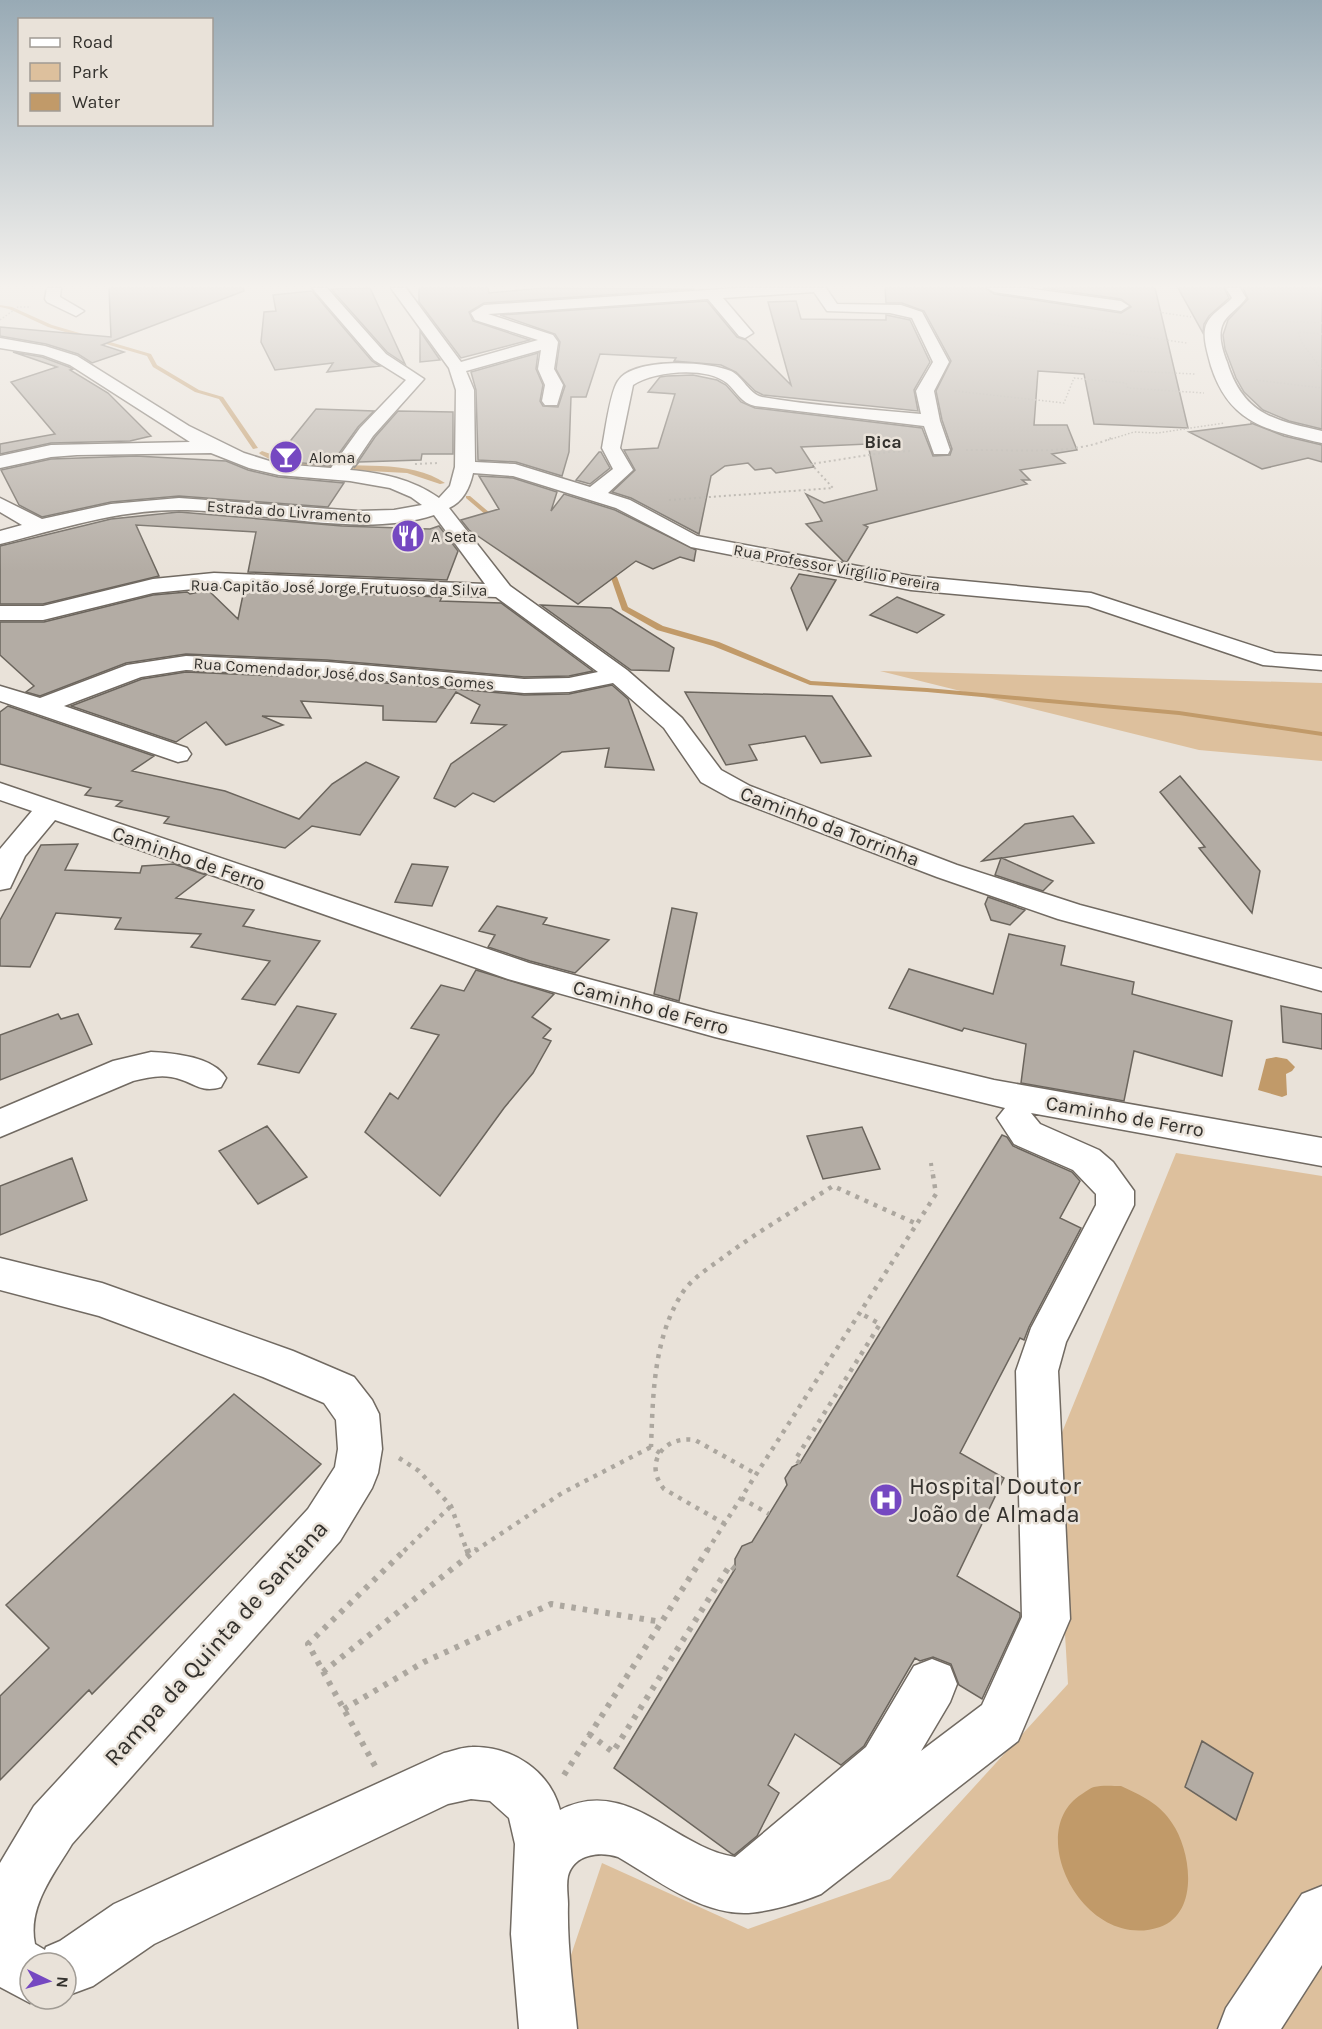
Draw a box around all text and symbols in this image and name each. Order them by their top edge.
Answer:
legend [18,18,213,126]
text: Road [72,31,113,53]
text: Park [72,61,109,83]
text: Water [72,91,120,113]
district label: Bica [864,431,902,453]
bar icon: Aloma [268,439,304,475]
place label: Aloma [309,448,355,467]
street label: Estrada do Livramento [206,496,372,527]
restaurant icon: A Seta [390,518,426,554]
place label: A Seta [431,527,477,546]
street label: Rua Professor Virgílio Pereira [732,540,942,595]
street label: Rua Capitão José Jorge Frutuoso da Silva [190,575,487,600]
street label: Rua Comendador José dos Santos Gomes [193,654,495,693]
street label: Caminho da Torrinha [737,782,923,871]
street label: Caminho de Ferro [109,822,268,895]
street label: Caminho de Ferro [571,976,731,1039]
street label: Caminho de Ferro [1044,1091,1206,1142]
place label: Hospital Doutor João de Almada [909,1472,1081,1528]
hospital icon: Hospital Doutor João de Almada [868,1482,904,1518]
street label: Rampa da Quinta de Santana [98,1515,334,1771]
north arrow [18,1951,78,2011]
text: N [52,1976,72,1989]

